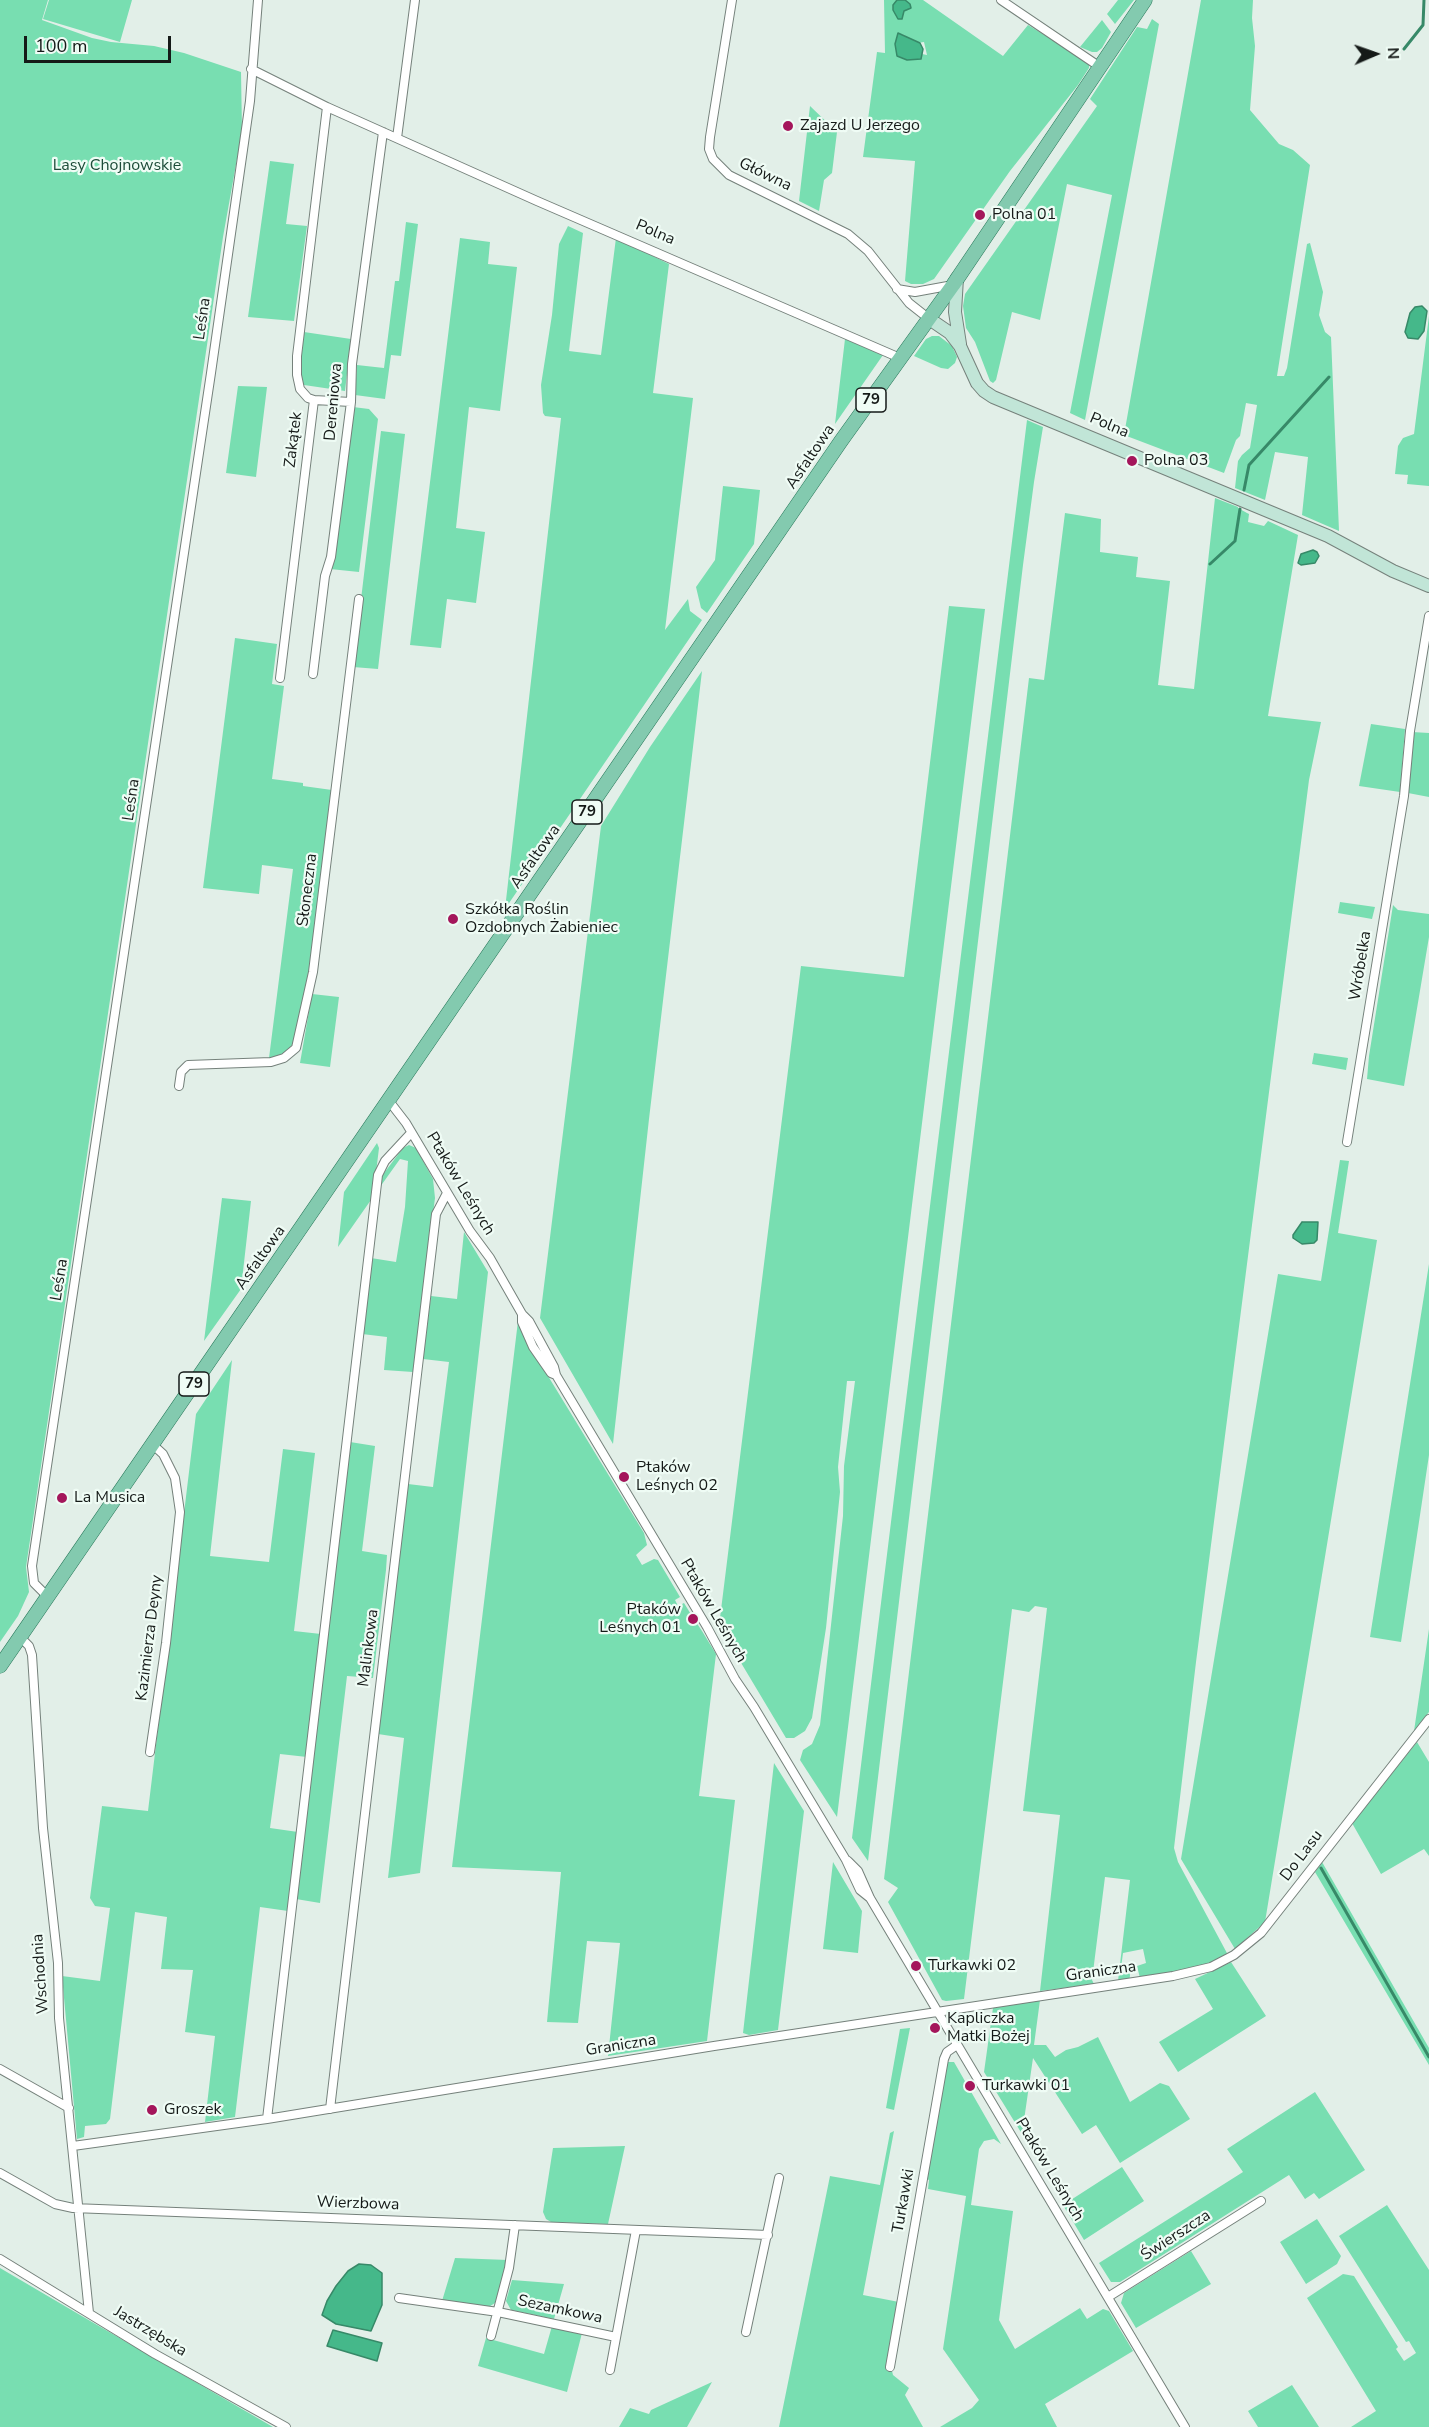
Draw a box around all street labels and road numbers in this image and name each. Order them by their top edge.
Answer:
street label: Główna [736,154,794,196]
street label: Polna [632,216,678,250]
street label: Leśna [191,297,215,341]
street label: Dereniowa [321,362,347,442]
road number: 79 [856,388,886,412]
street label: Polna [1086,409,1132,443]
street label: Zakątek [281,411,307,469]
street label: Asfaltowa [782,421,840,493]
street label: Leśna [120,778,144,822]
road number: 79 [572,800,602,824]
street label: Asfaltowa [507,821,565,893]
street label: Słoneczna [294,852,322,928]
street label: Wróbelka [1346,930,1376,1002]
street label: Ptaków Leśnych [422,1129,498,1239]
street label: Asfaltowa [232,1222,290,1294]
street label: Leśna [47,1258,73,1302]
road number: 79 [179,1372,209,1396]
street label: Ptaków Leśnych [675,1556,751,1666]
street label: Kazimierza Deyny [133,1574,167,1702]
street label: Malinkowa [355,1608,383,1688]
street label: Do Lasu [1277,1827,1327,1885]
street label: Wschodnia [29,1933,53,2015]
street label: Graniczna [1065,1958,1137,1986]
street label: Graniczna [584,2031,658,2061]
street label: Ptaków Leśnych [1011,2115,1087,2225]
street label: Turkawki [889,2167,919,2235]
street label: Wierzbowa [316,2193,400,2215]
street label: Świerszcza [1138,2206,1214,2266]
street label: Sezamkowa [516,2292,604,2328]
street label: Jastrzębska [110,2303,190,2361]

